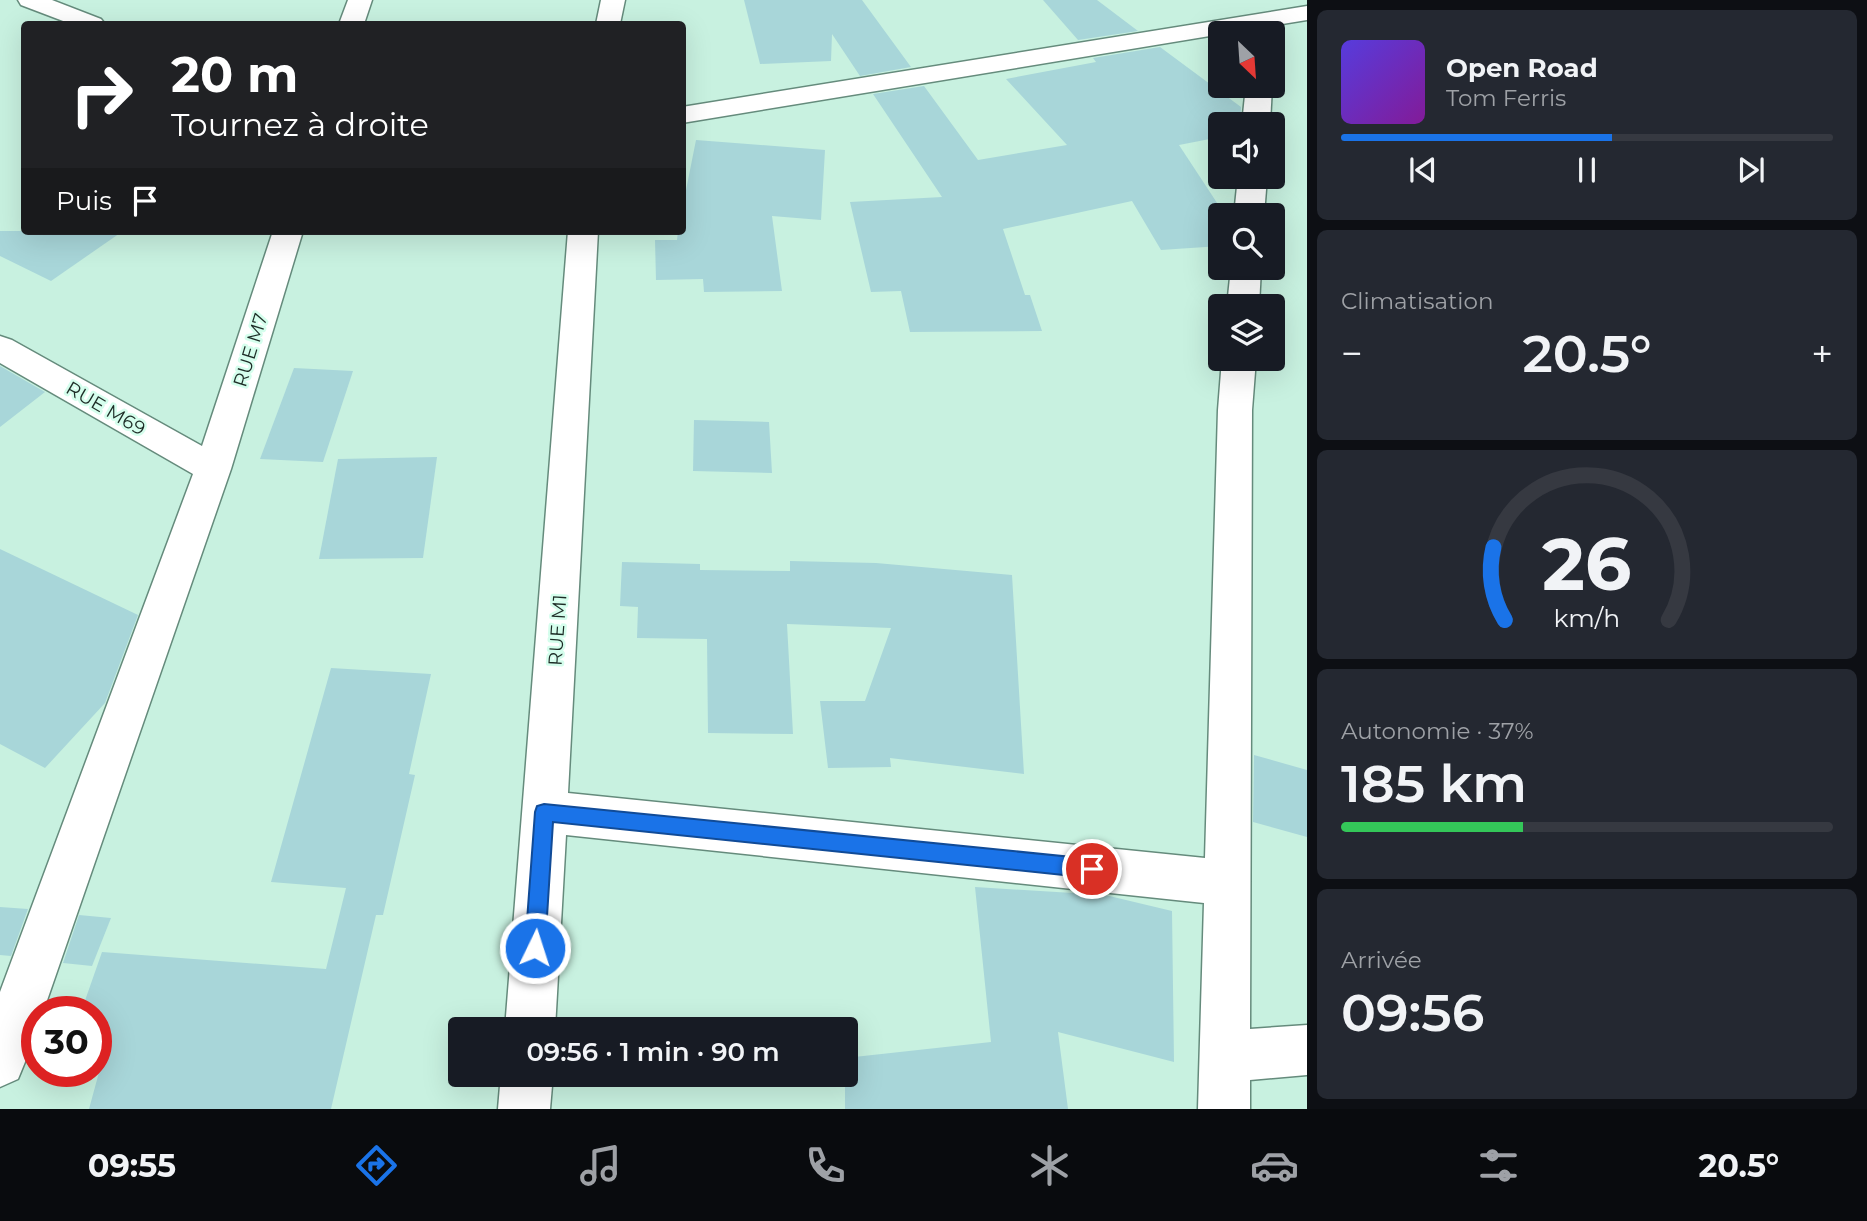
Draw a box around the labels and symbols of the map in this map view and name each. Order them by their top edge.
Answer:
north arrow [1208,21,1284,98]
street label: RUE M7 [228,311,273,390]
street label: RUE M69 [62,377,150,440]
street label: RUE M1 [544,594,571,666]
pin [1062,839,1122,899]
position arrow [498,911,572,985]
speed limit sign: 30 [21,996,112,1087]

